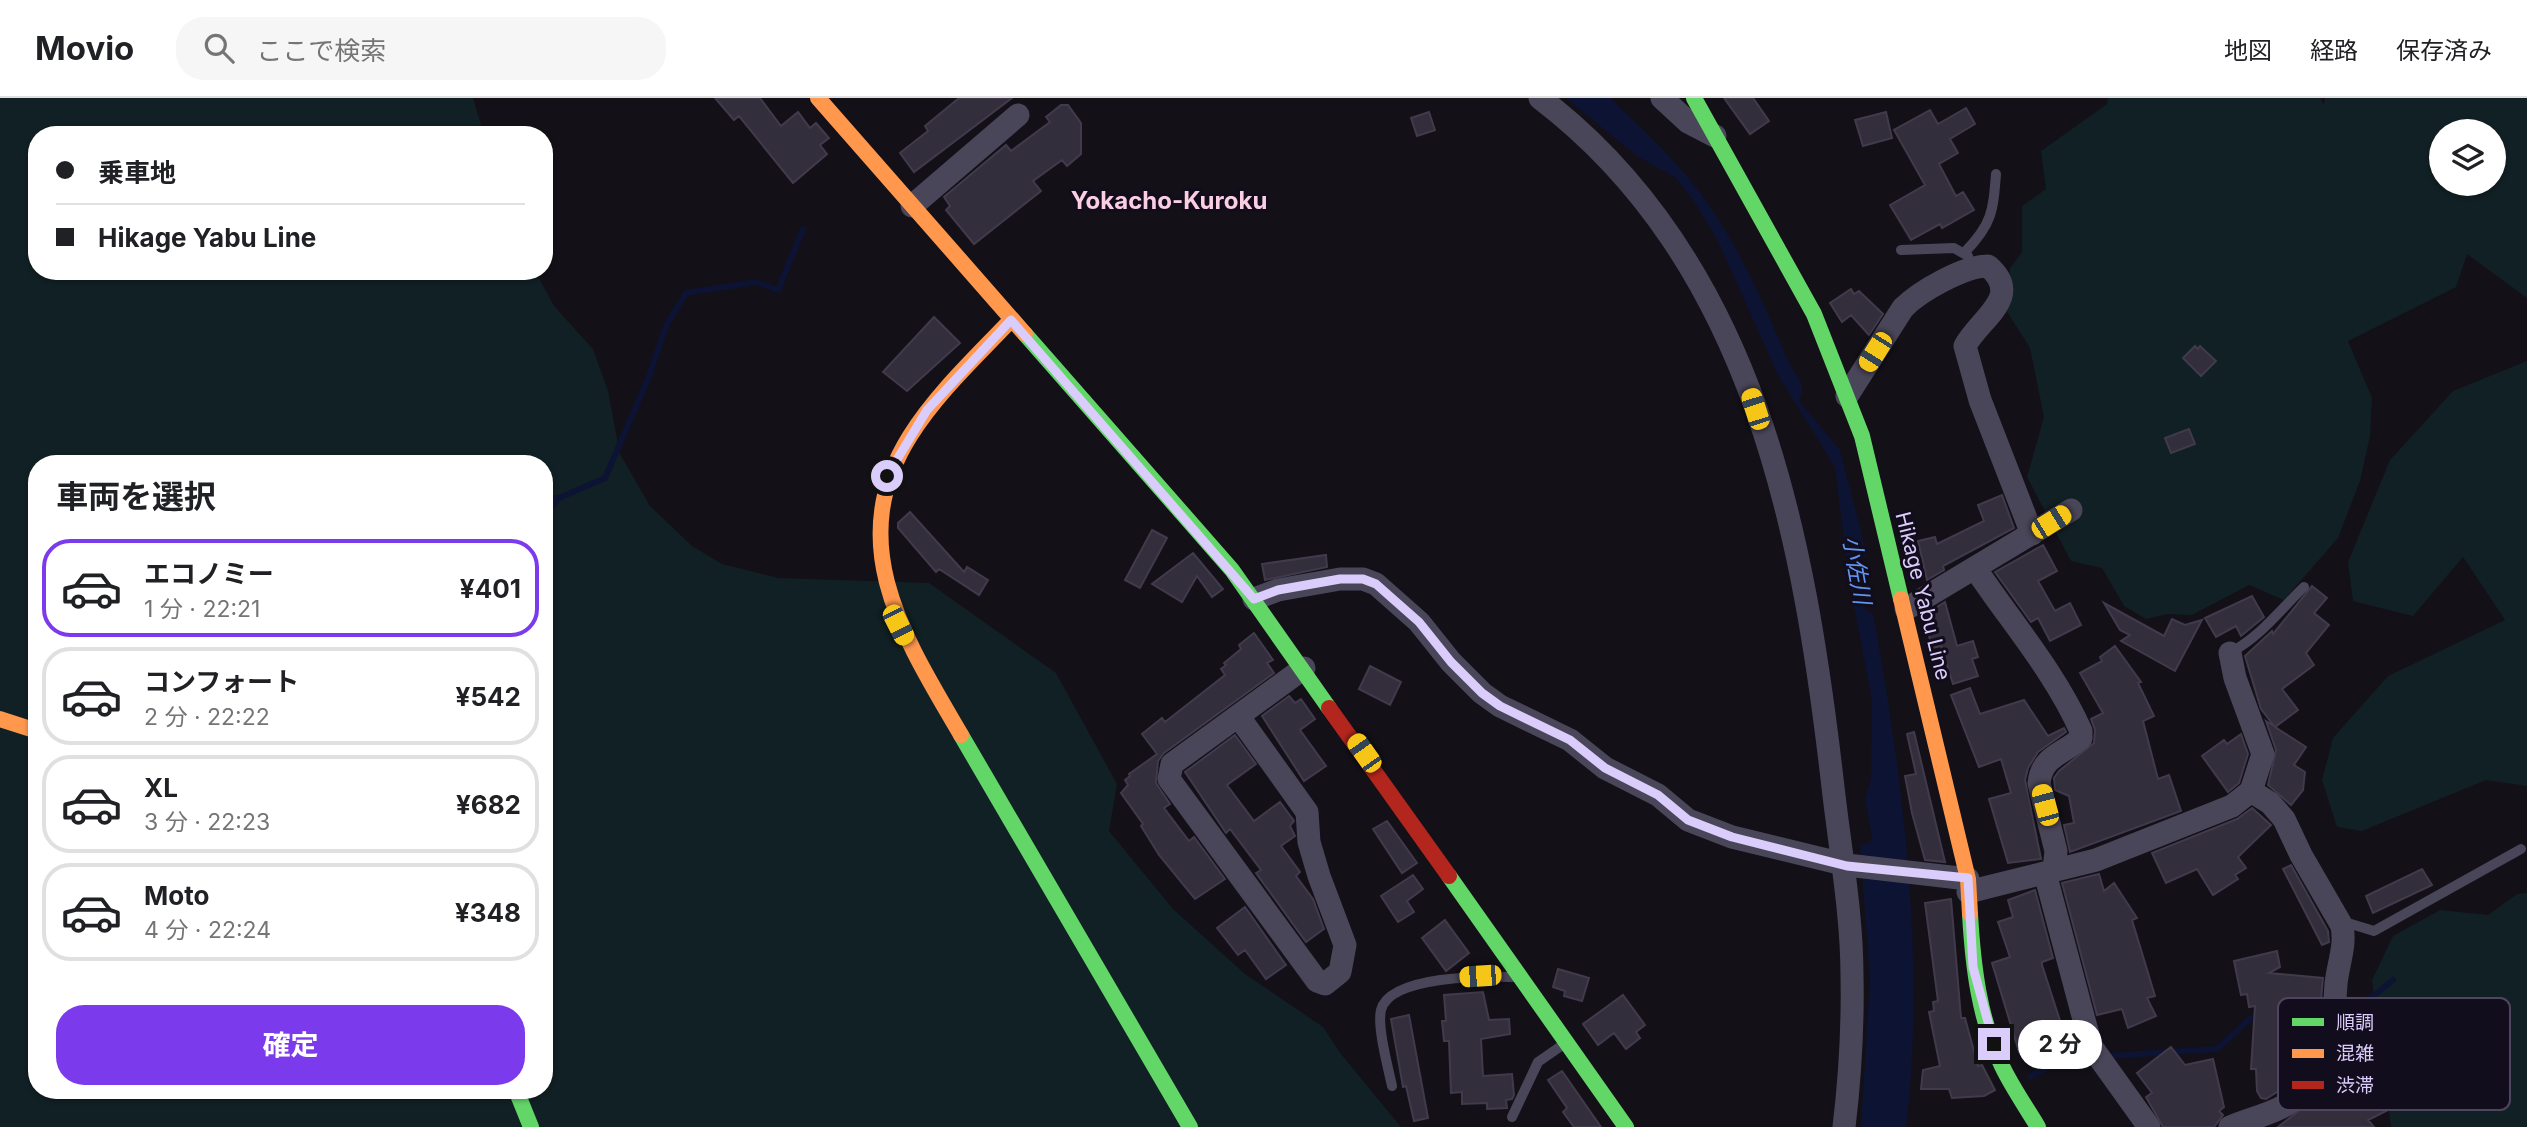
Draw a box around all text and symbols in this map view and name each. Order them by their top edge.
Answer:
search box [176,17,666,80]
text: Movio [35,28,134,68]
icon: search [200,29,238,67]
text: ここで検索 [256,35,386,66]
text: 地図 [2224,36,2272,65]
text: 経路 [2310,36,2358,65]
text: 保存済み [2396,36,2492,65]
map controls [2429,119,2506,196]
button: layers [2429,119,2506,196]
text: 乗車地 [98,157,176,188]
district label: Yokacho-Kuroku [1071,186,1267,215]
text: Hikage Yabu Line [98,222,316,253]
car [1855,329,1896,375]
car [1739,386,1772,432]
route start [871,460,903,492]
text: 車両を選択 [56,477,216,516]
car [2028,502,2075,542]
street label: Hikage Yabu Line [1891,509,1956,683]
water label: 小佐川 [1837,534,1877,609]
icon: car [60,557,123,620]
text: エコノミー [144,558,274,589]
text: ¥401 [460,573,521,604]
text: 1 分 · 22:21 [144,595,260,623]
car [880,602,917,648]
icon: car [60,665,123,728]
text: コンフォート [144,666,299,697]
text: ¥542 [456,681,521,712]
text: 2 分 · 22:22 [144,703,270,731]
car [1344,730,1385,776]
text: XL [144,772,178,803]
icon: car [60,773,123,836]
car [2030,782,2061,828]
text: ¥682 [456,789,521,820]
text: 3 分 · 22:23 [144,808,270,836]
text: Moto [144,880,209,911]
icon: car [60,881,123,944]
text: ¥348 [455,897,521,928]
text: 4 分 · 22:24 [144,916,271,944]
car [1459,964,1502,988]
legend [2278,998,2510,1110]
button: 確定 [56,1005,525,1085]
text: 順調 [2336,1011,2374,1034]
callout: 2 分 [2018,1020,2102,1068]
route end [1978,1028,2010,1060]
text: 2 分 [2039,1030,2081,1058]
text: 混雑 [2336,1042,2374,1065]
text: 渋滞 [2336,1074,2374,1097]

